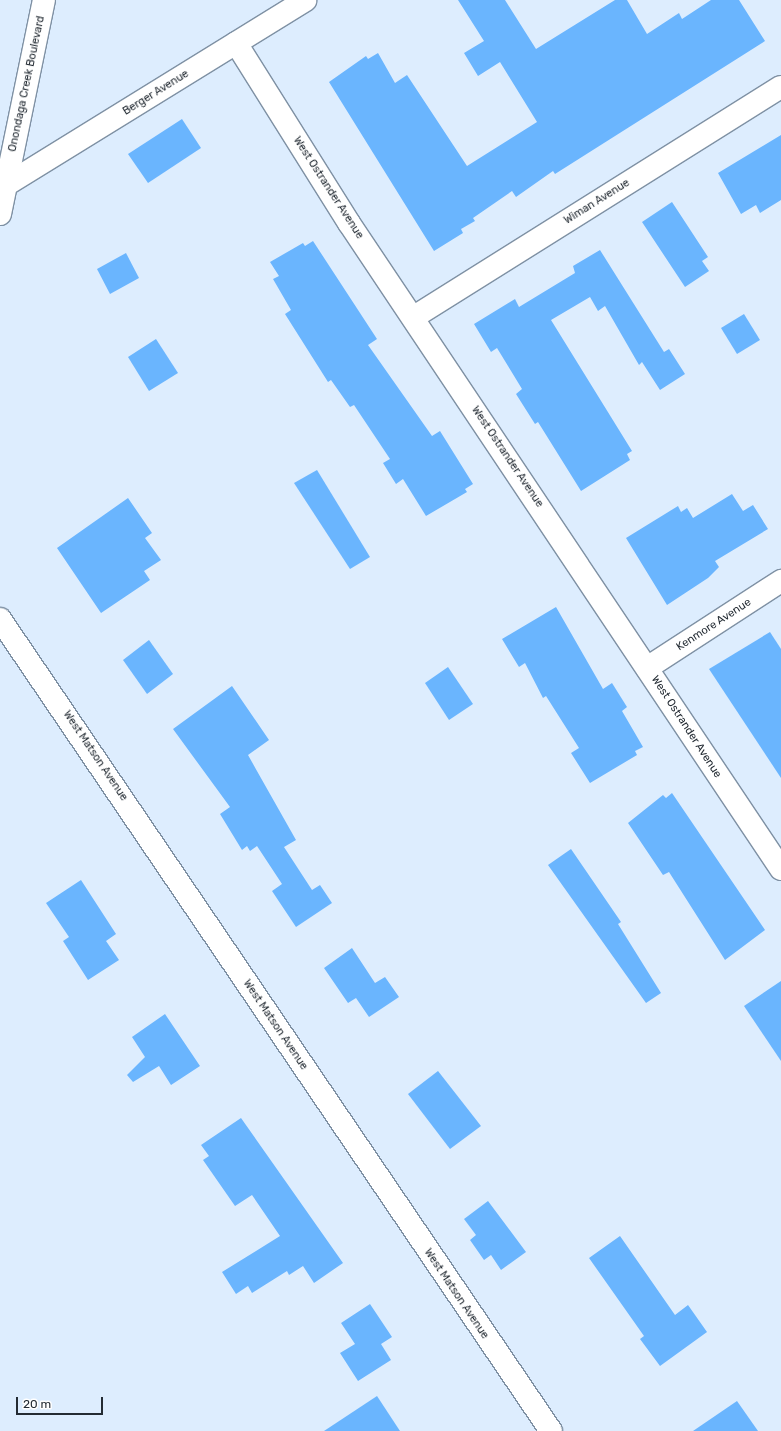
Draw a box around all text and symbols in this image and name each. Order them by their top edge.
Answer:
street label: Onondaga Creek Boulevard [6,15,48,153]
street label: Berger Avenue [120,67,192,119]
street label: West Ostrander Avenue [290,134,366,242]
street label: Wiman Avenue [562,176,632,228]
street label: West Ostrander Avenue [468,404,546,510]
street label: Kenmore Avenue [674,596,754,654]
street label: West Ostrander Avenue [648,673,724,781]
street label: West Matson Avenue [60,708,130,804]
street label: West Matson Avenue [240,977,310,1073]
street label: West Matson Avenue [421,1246,491,1342]
scale bar [18,1389,105,1415]
text: 20 m [23,1397,51,1411]

